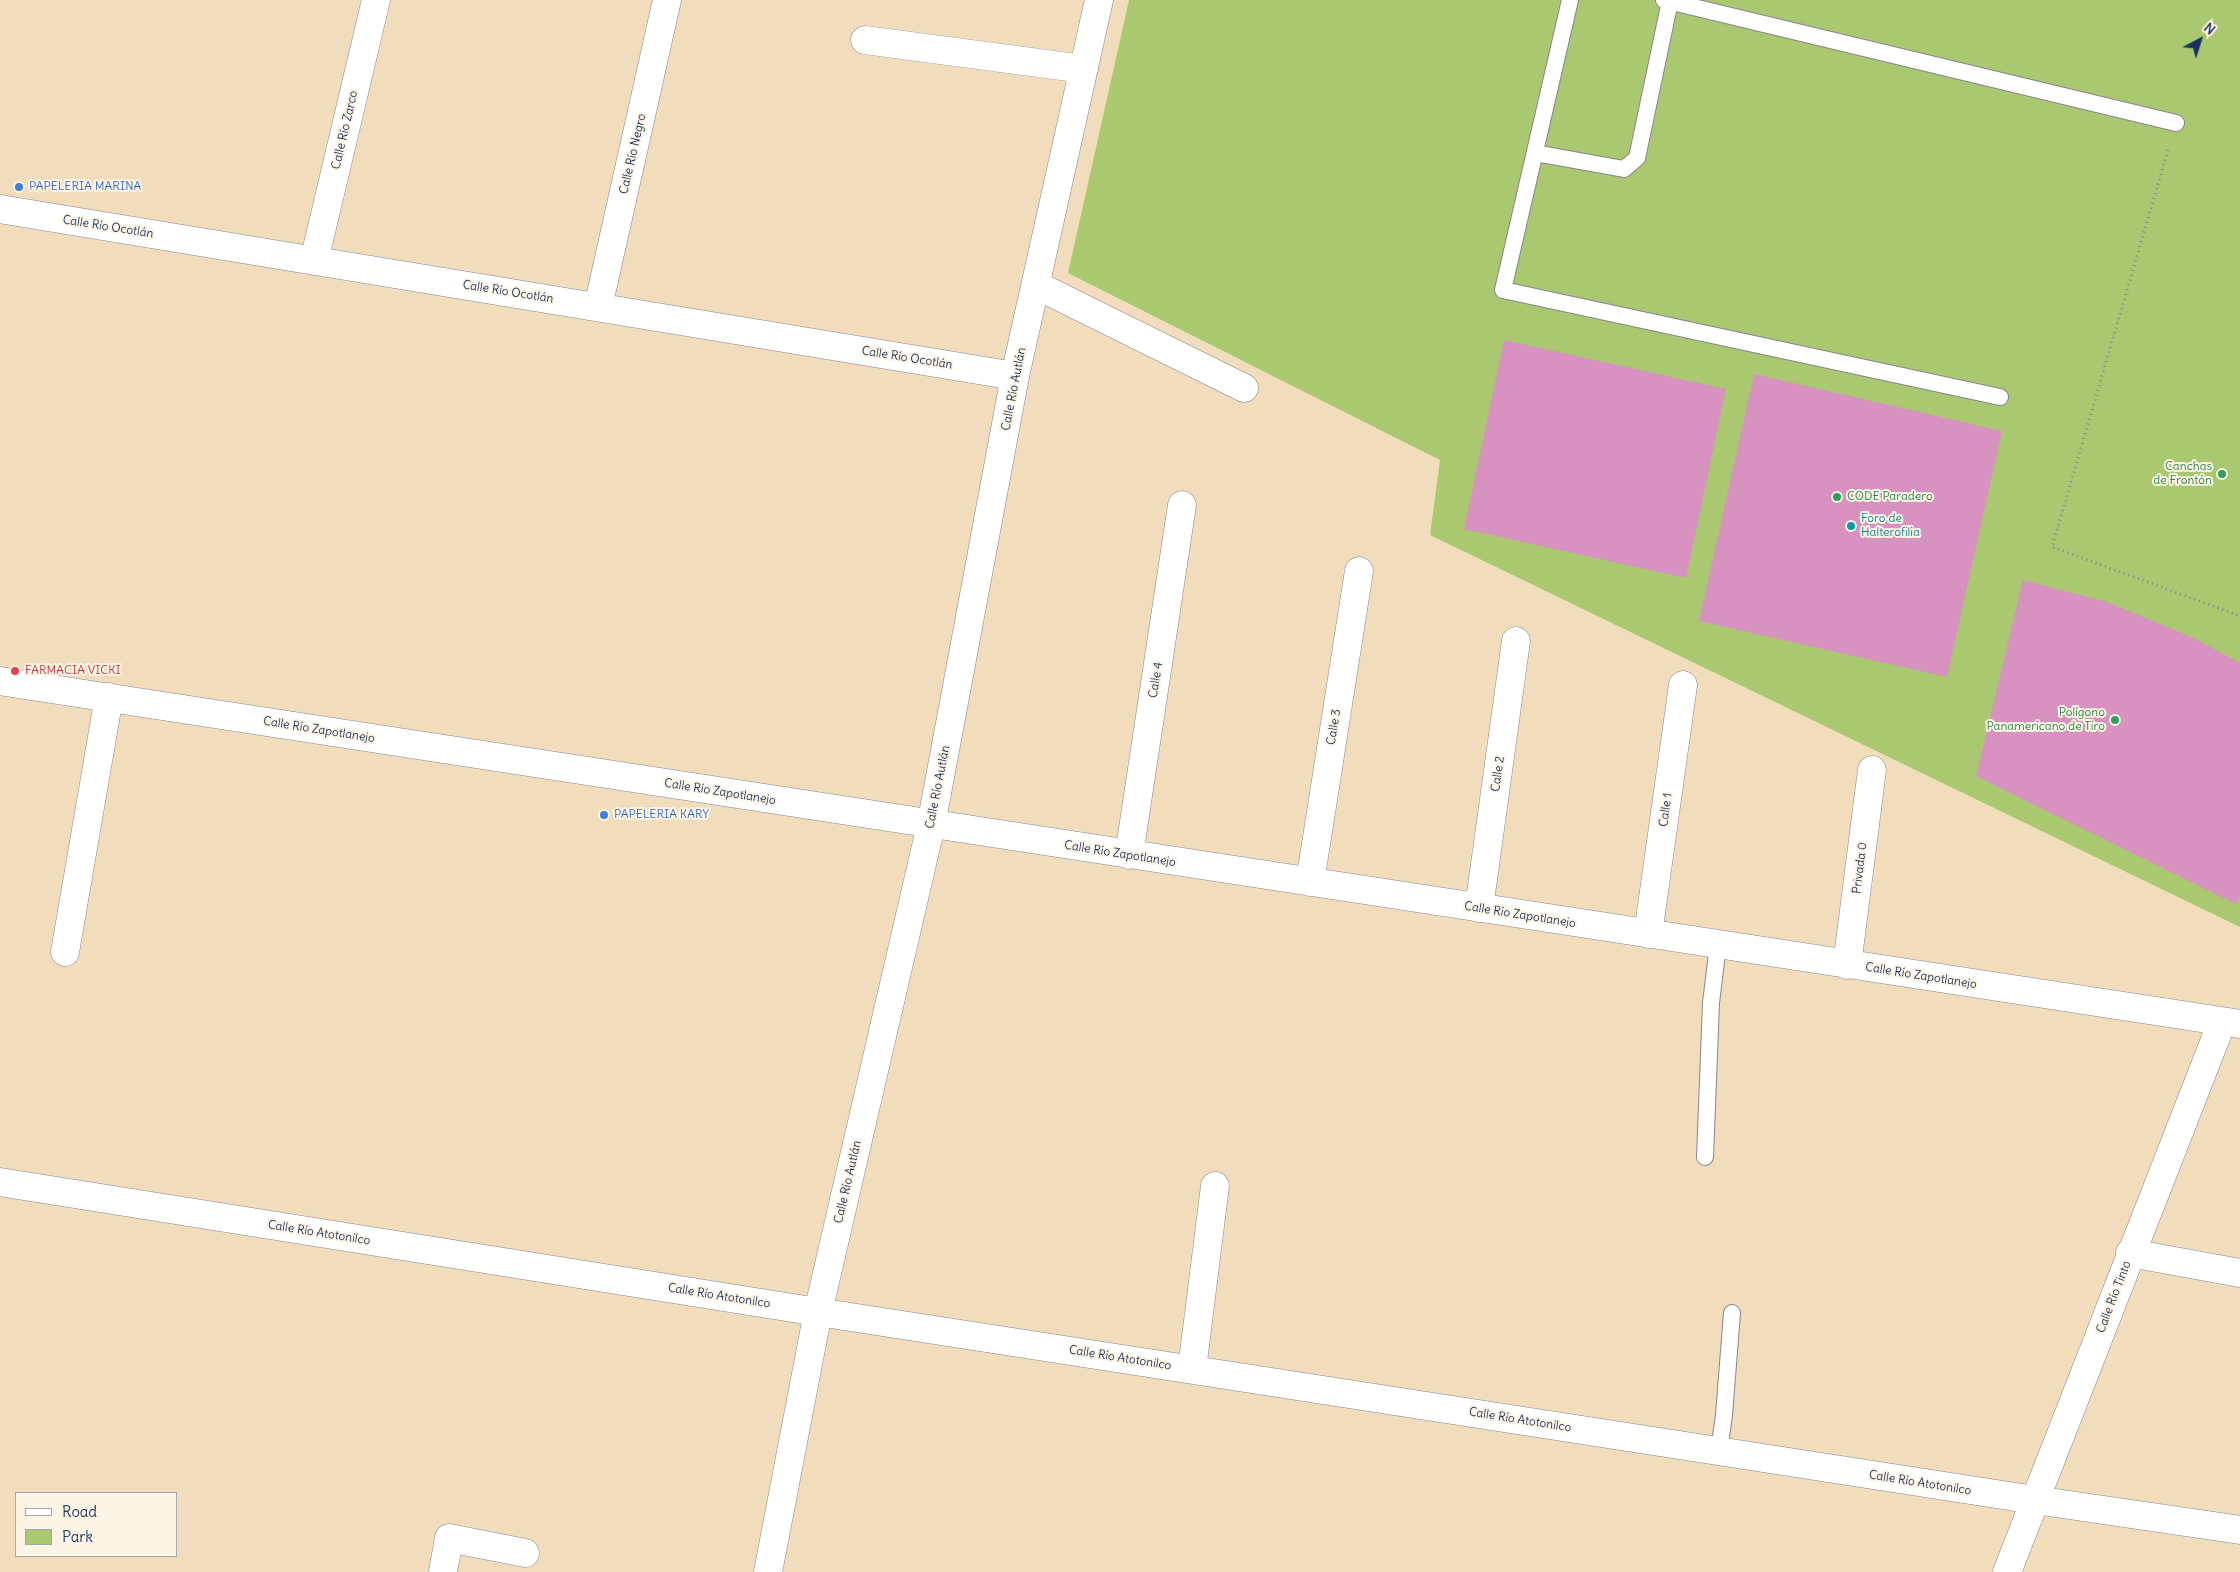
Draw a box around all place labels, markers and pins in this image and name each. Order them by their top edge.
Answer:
place label: PAPELERIA MARINA [29,180,141,194]
marker: PAPELERIA MARINA [13,181,25,193]
place label: Canchas de Frontón [2153,460,2212,488]
marker: Canchas de Frontón [2216,468,2228,480]
place label: CODE Paradero [1847,490,1933,504]
marker: CODE Paradero [1831,491,1843,503]
place label: Foro de Halterofilia [1861,512,1920,540]
marker: Foro de Halterofilia [1845,520,1857,532]
place label: FARMACIA VICKI [25,664,121,678]
marker: FARMACIA VICKI [9,665,21,677]
place label: Polígono Panamericano de Tiro [1987,706,2105,734]
marker: Polígono Panamericano de Tiro [2109,714,2121,726]
place label: PAPELERIA KARY [614,808,709,822]
marker: PAPELERIA KARY [598,809,610,821]

